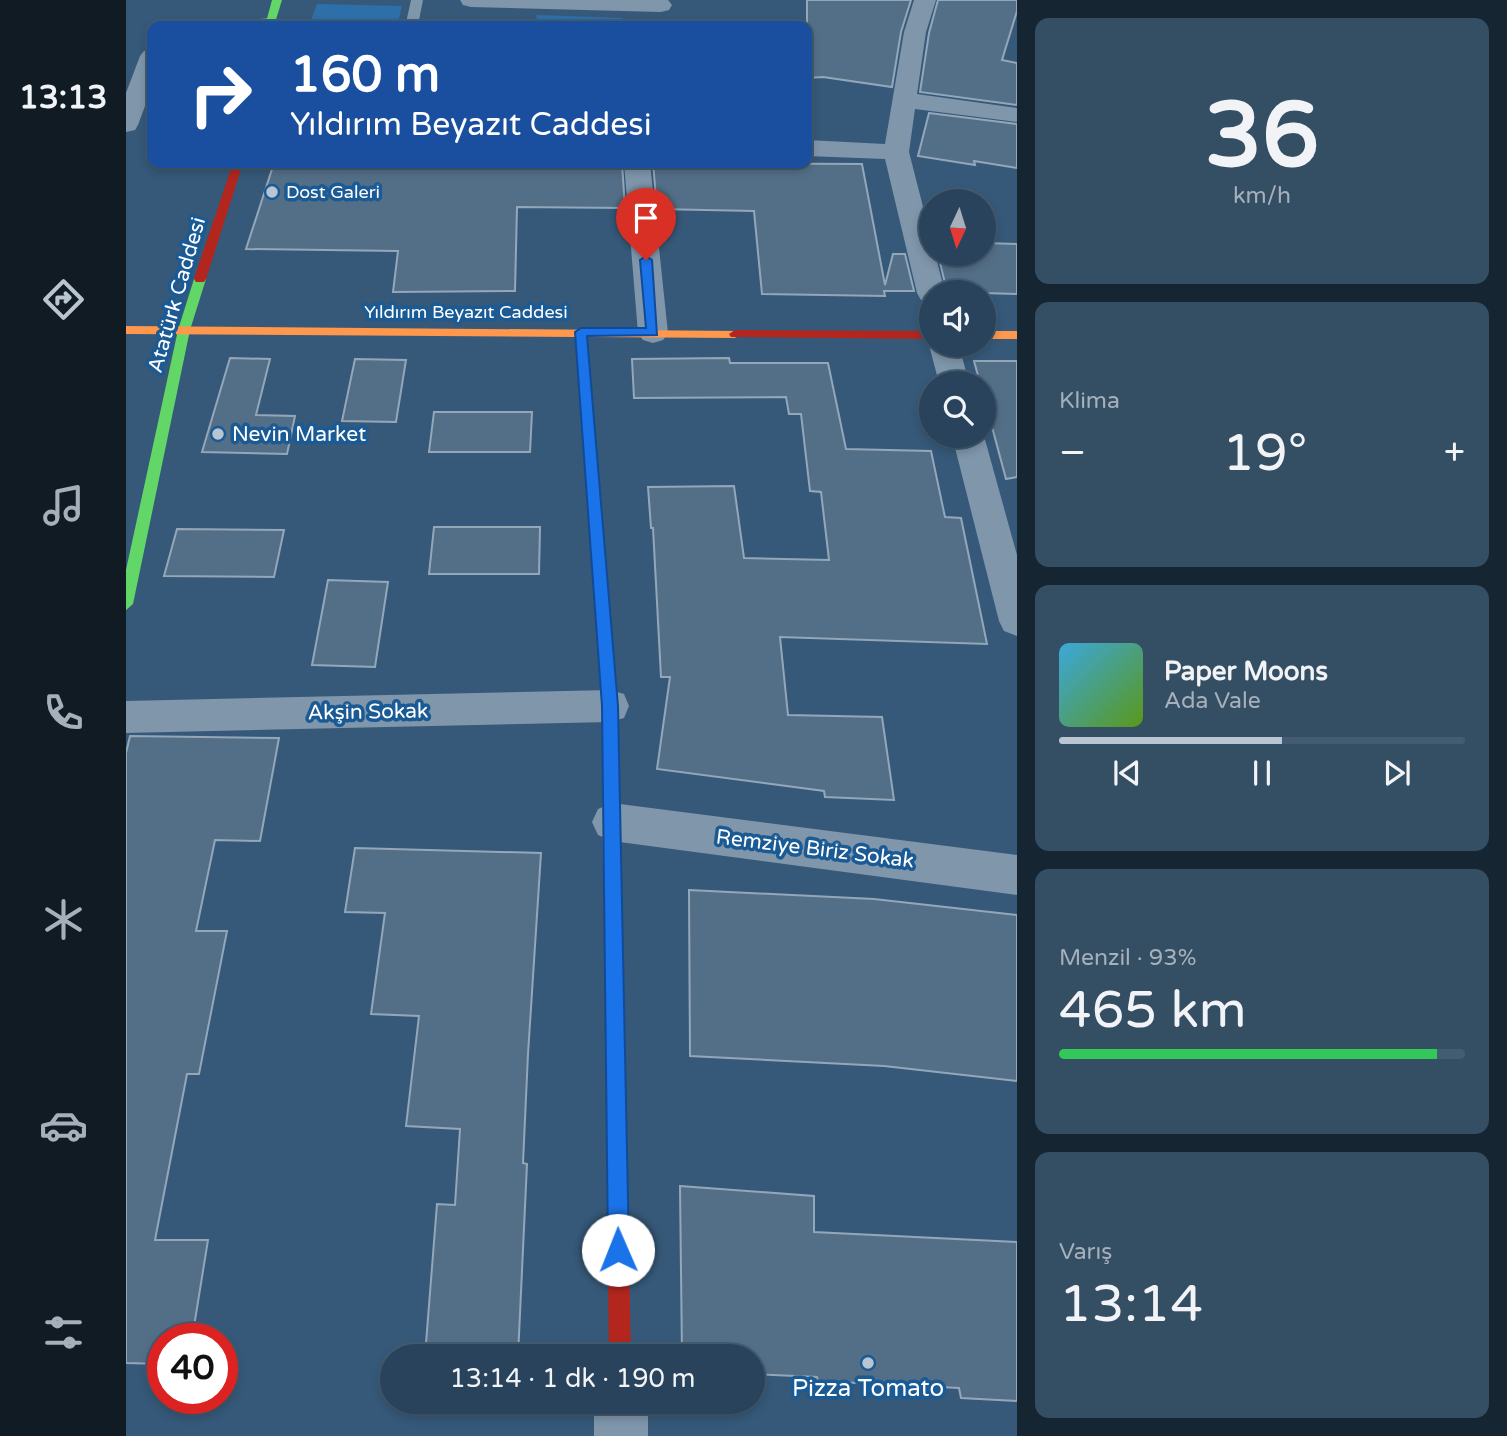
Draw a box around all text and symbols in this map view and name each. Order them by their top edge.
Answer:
text: 160 m [290,46,440,105]
icon: right [175,49,266,140]
text: 13:13 [19,79,107,117]
text: 36 [1205,81,1319,191]
text: Yıldırım Beyazıt Caddesi [290,106,652,144]
place label: Dost Galeri [286,181,380,203]
text: km/h [1233,182,1291,210]
marker: Dost Galeri [264,184,280,200]
pin [616,188,676,260]
north arrow [919,189,996,266]
map controls [919,189,996,448]
icon: arrive [627,199,665,237]
street label: Atatürk Caddesi [143,214,211,376]
icon: directions [39,275,88,324]
button: sound [919,280,996,357]
street label: Yıldırım Beyazıt Caddesi [364,301,568,323]
button: search [919,371,996,448]
text: Klima [1059,387,1120,415]
place label: Nevin Market [232,422,366,447]
text: 19° [1222,422,1307,485]
marker: Nevin Market [210,426,226,442]
text: − [1059,430,1086,476]
text: + [1444,430,1465,476]
icon: music [39,481,88,530]
text: Paper Moons [1164,656,1328,687]
text: Ada Vale [1164,687,1261,715]
icon: phone [39,688,88,737]
street label: Akşin Sokak [307,698,429,726]
icon: previous [1108,754,1146,792]
icon: pause [1243,754,1281,792]
icon: next [1378,754,1416,792]
street label: Remziye Biriz Sokak [715,824,915,874]
icon: climate [39,895,88,944]
text: Menzil · 93% [1059,944,1196,972]
text: 465 km [1059,979,1247,1042]
icon: car [39,1101,88,1150]
position arrow [581,1213,655,1287]
text: Varış [1059,1238,1112,1266]
text: 13:14 [1059,1273,1203,1336]
icon: filters [39,1308,88,1357]
speed limit sign: 40 [147,1323,238,1414]
marker: Pizza Tomato [860,1355,876,1371]
text: 13:14 · 1 dk · 190 m [450,1363,695,1394]
place label: Pizza Tomato [792,1374,944,1403]

